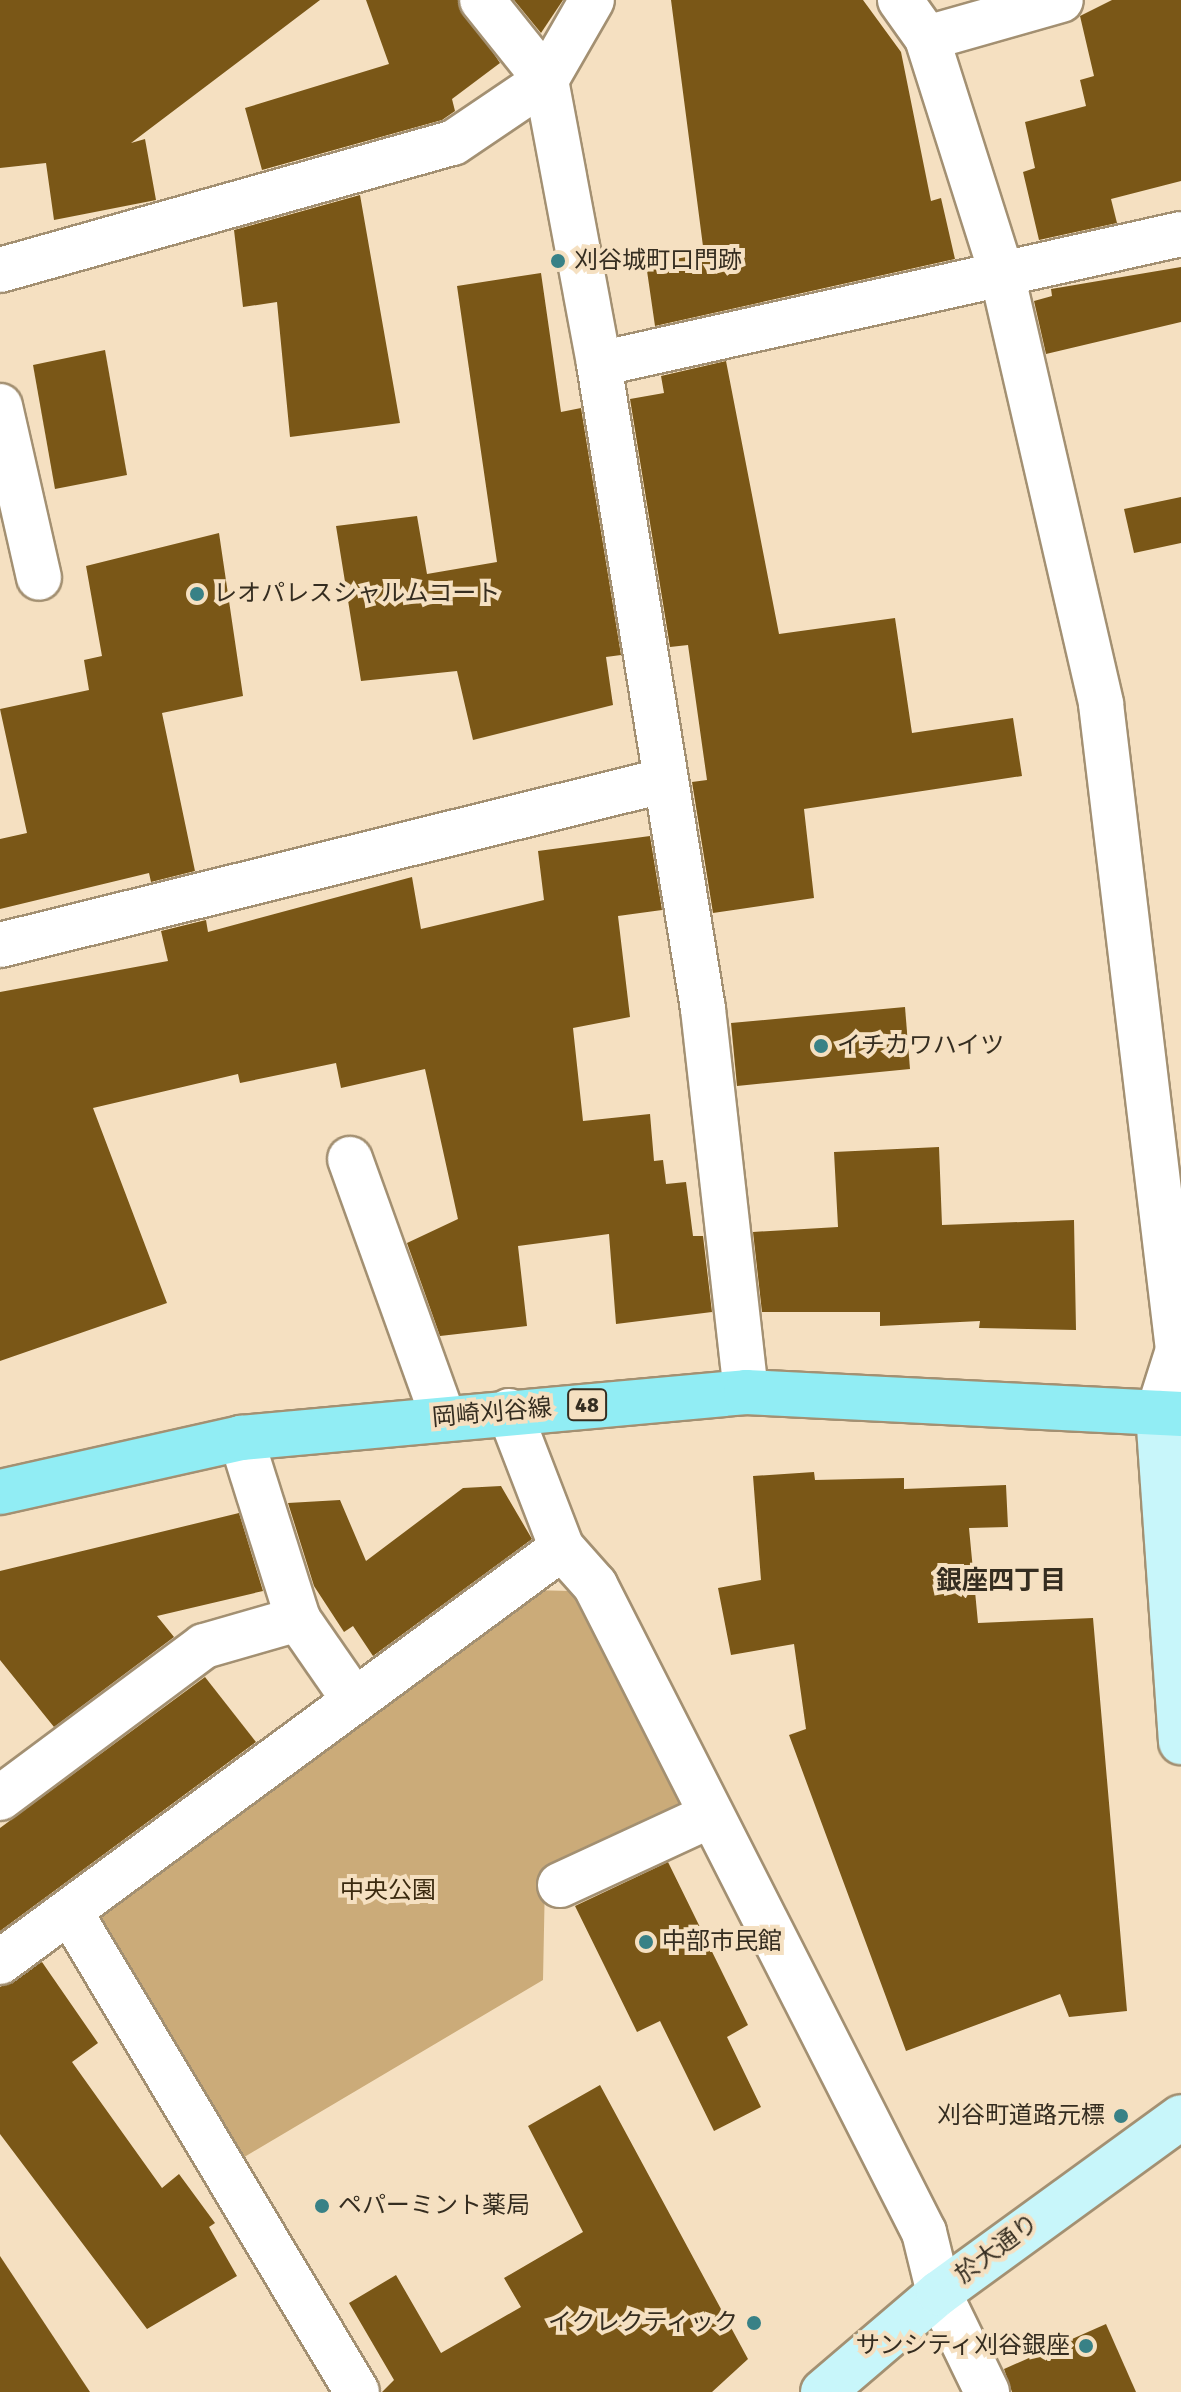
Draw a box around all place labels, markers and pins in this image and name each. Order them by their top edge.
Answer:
place label: 刈谷城町口門跡 [574,247,742,275]
marker: 刈谷城町口門跡 [549,252,567,270]
place label: レオパレスシャルムコート [213,580,501,608]
marker: レオパレスシャルムコート [188,585,206,603]
place label: イチカワハイツ [837,1032,1005,1060]
marker: イチカワハイツ [812,1037,830,1055]
place label: 中部市民館 [662,1928,782,1956]
marker: 中部市民館 [637,1933,655,1951]
place label: 刈谷町道路元標 [937,2102,1105,2130]
marker: 刈谷町道路元標 [1112,2107,1130,2125]
place label: ペパーミント薬局 [338,2192,530,2220]
marker: ペパーミント薬局 [313,2197,331,2215]
place label: イクレクティック [546,2309,738,2337]
marker: イクレクティック [745,2314,763,2332]
place label: サンシティ刈谷銀座 [854,2332,1070,2360]
marker: サンシティ刈谷銀座 [1077,2337,1095,2355]

